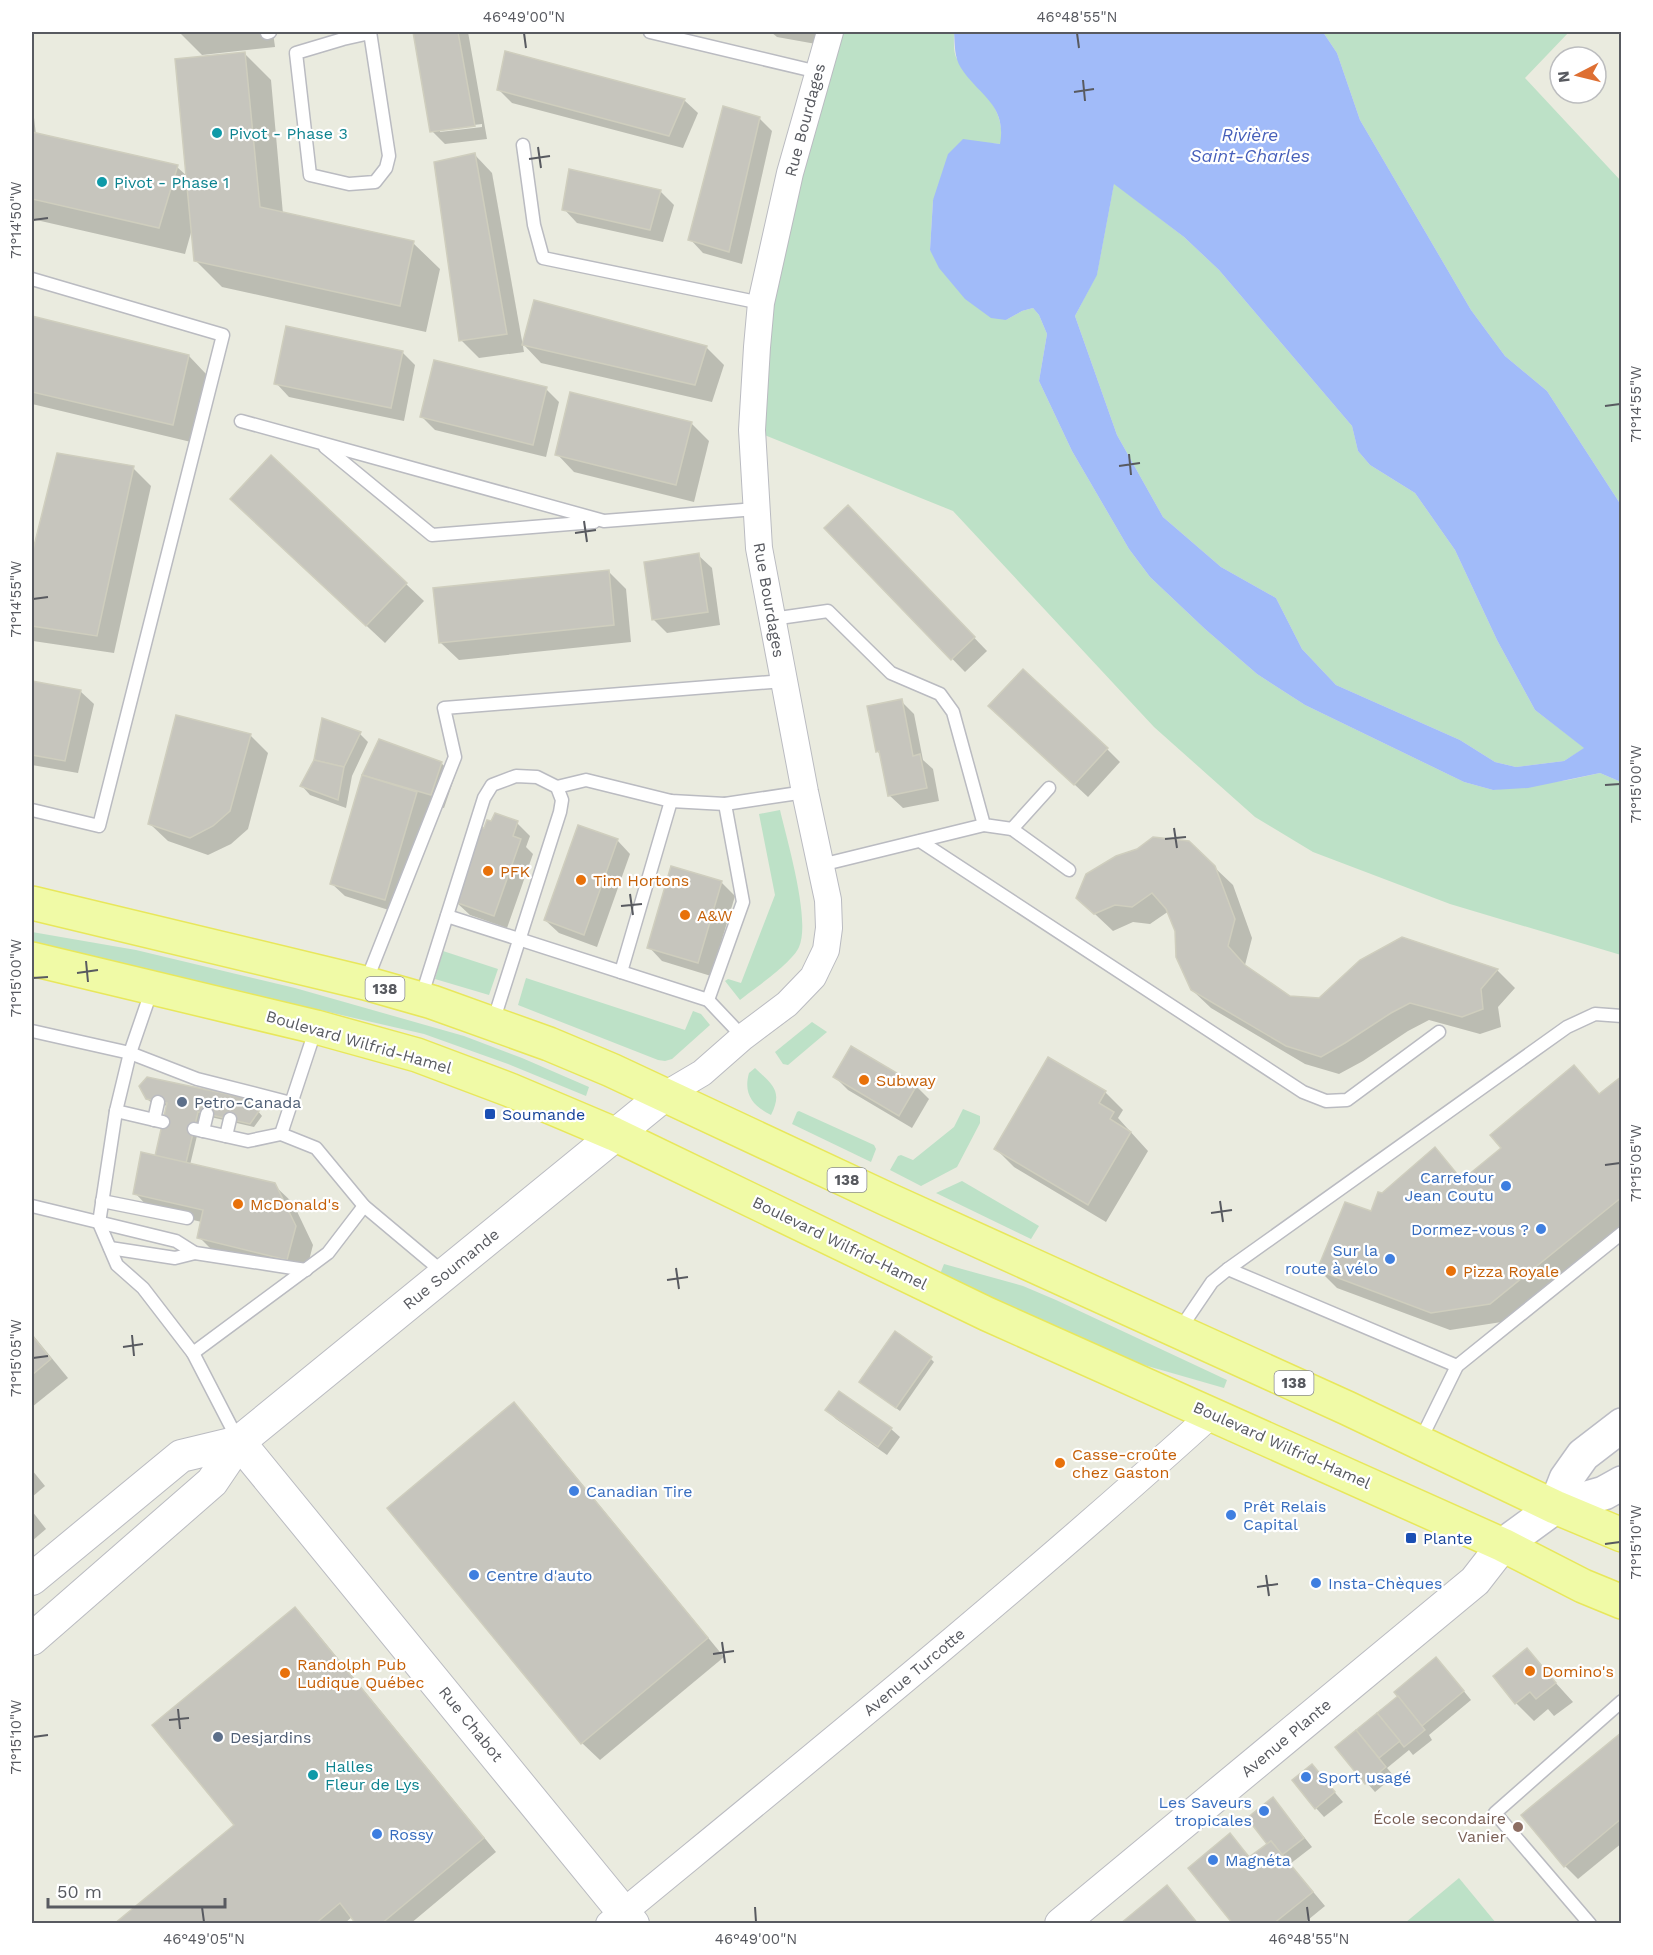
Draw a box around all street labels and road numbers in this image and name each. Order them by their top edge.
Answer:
street label: Rue Bourdages [781,61,829,179]
street label: Rue Bourdages [750,541,788,659]
road number: 138 [366,977,404,1001]
street label: Boulevard Wilfrid-Hamel [264,1006,454,1078]
road number: 138 [828,1168,866,1192]
street label: Boulevard Wilfrid-Hamel [749,1192,931,1294]
street label: Rue Soumande [399,1224,503,1314]
road number: 138 [1274,1371,1314,1395]
street label: Boulevard Wilfrid-Hamel [1190,1397,1374,1493]
street label: Avenue Turcotte [859,1624,969,1720]
street label: Rue Chabot [435,1683,507,1766]
street label: Avenue Plante [1237,1695,1335,1781]

